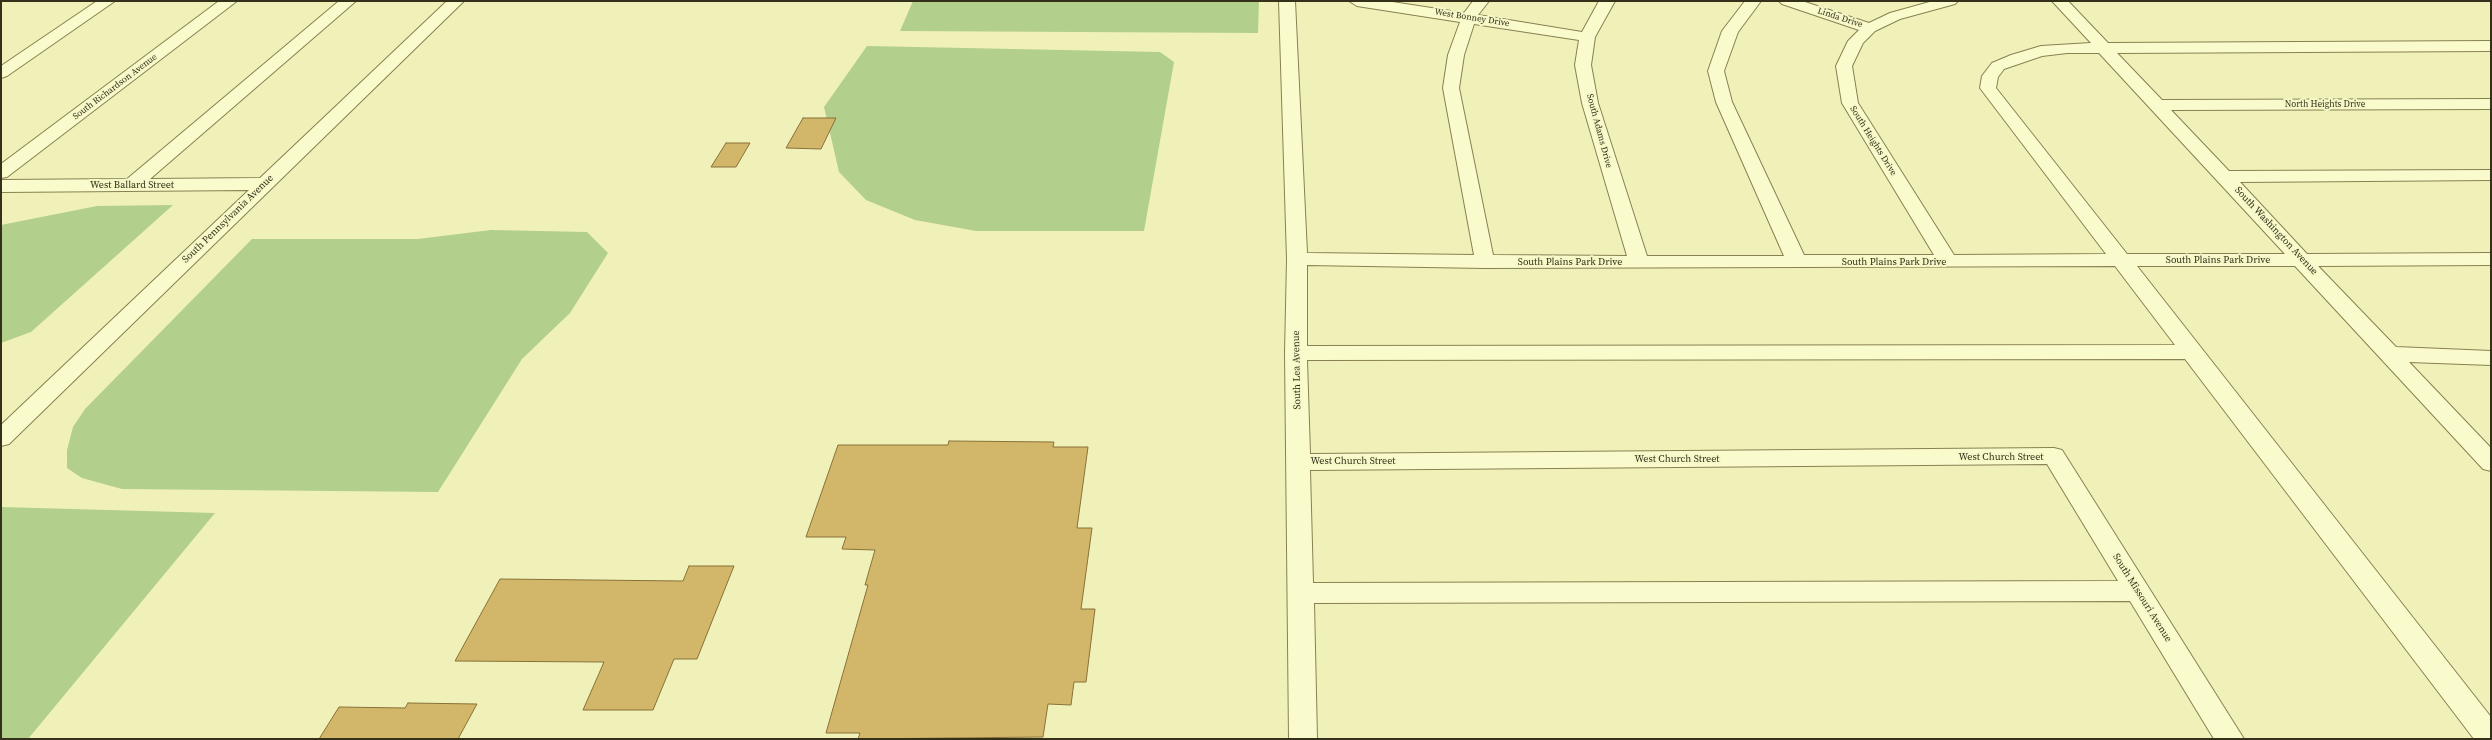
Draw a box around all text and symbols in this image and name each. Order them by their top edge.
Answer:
street label: Linda Drive [1816,6,1864,30]
street label: West Bonney Drive [1434,7,1510,29]
street label: South Richardson Avenue [71,52,159,122]
street label: South Adams Drive [1584,93,1614,169]
street label: North Heights Drive [2285,100,2365,110]
street label: South Heights Drive [1847,104,1899,178]
street label: South Pennsylvania Avenue [180,172,276,266]
street label: West Ballard Street [90,179,174,191]
street label: South Washington Avenue [2232,184,2320,278]
street label: South Plains Park Drive [2166,254,2270,266]
street label: South Plains Park Drive [1518,256,1622,268]
street label: South Plains Park Drive [1842,256,1946,268]
street label: South Lea Avenue [1290,330,1304,410]
street label: West Church Street [1958,451,2044,463]
street label: West Church Street [1634,453,1720,465]
street label: West Church Street [1310,455,1396,467]
street label: South Missouri Avenue [2110,551,2174,645]

